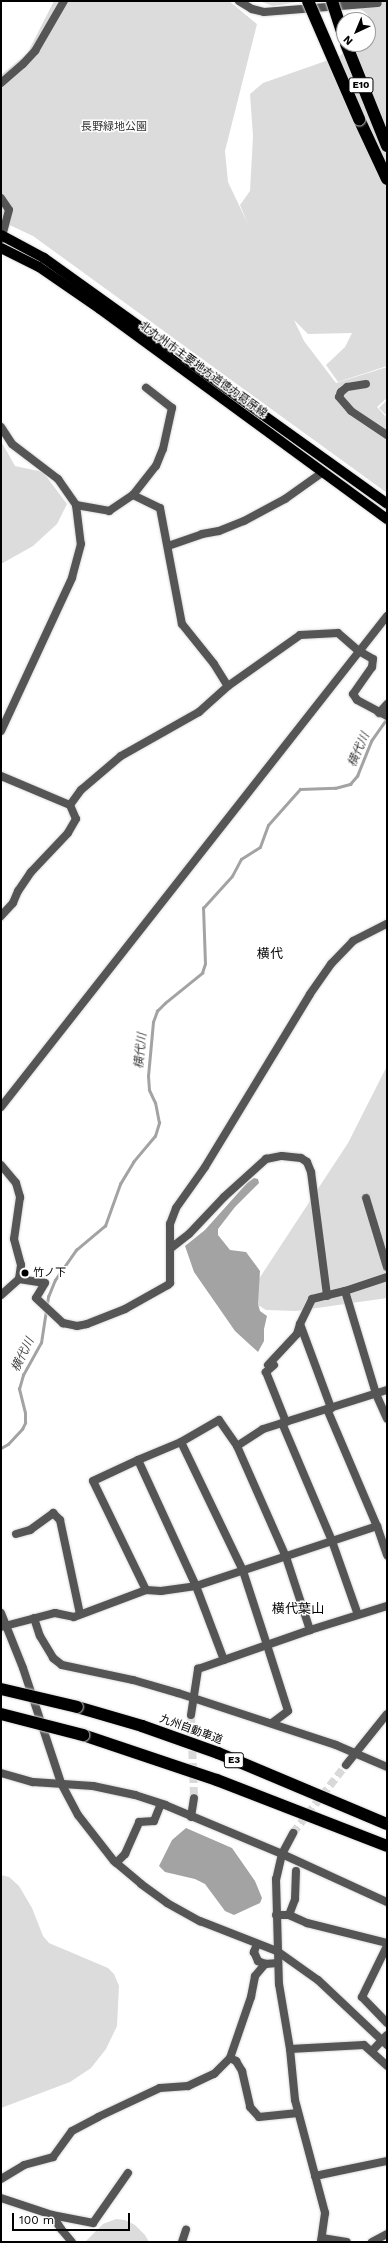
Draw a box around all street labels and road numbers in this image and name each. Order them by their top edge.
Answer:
road number: E10 [348,77,374,93]
street label: 北九州市主要地方道徳力葛原線 [137,319,269,421]
street label: 九州自動車道 [158,1713,224,1747]
road number: E3 [223,1752,245,1768]

